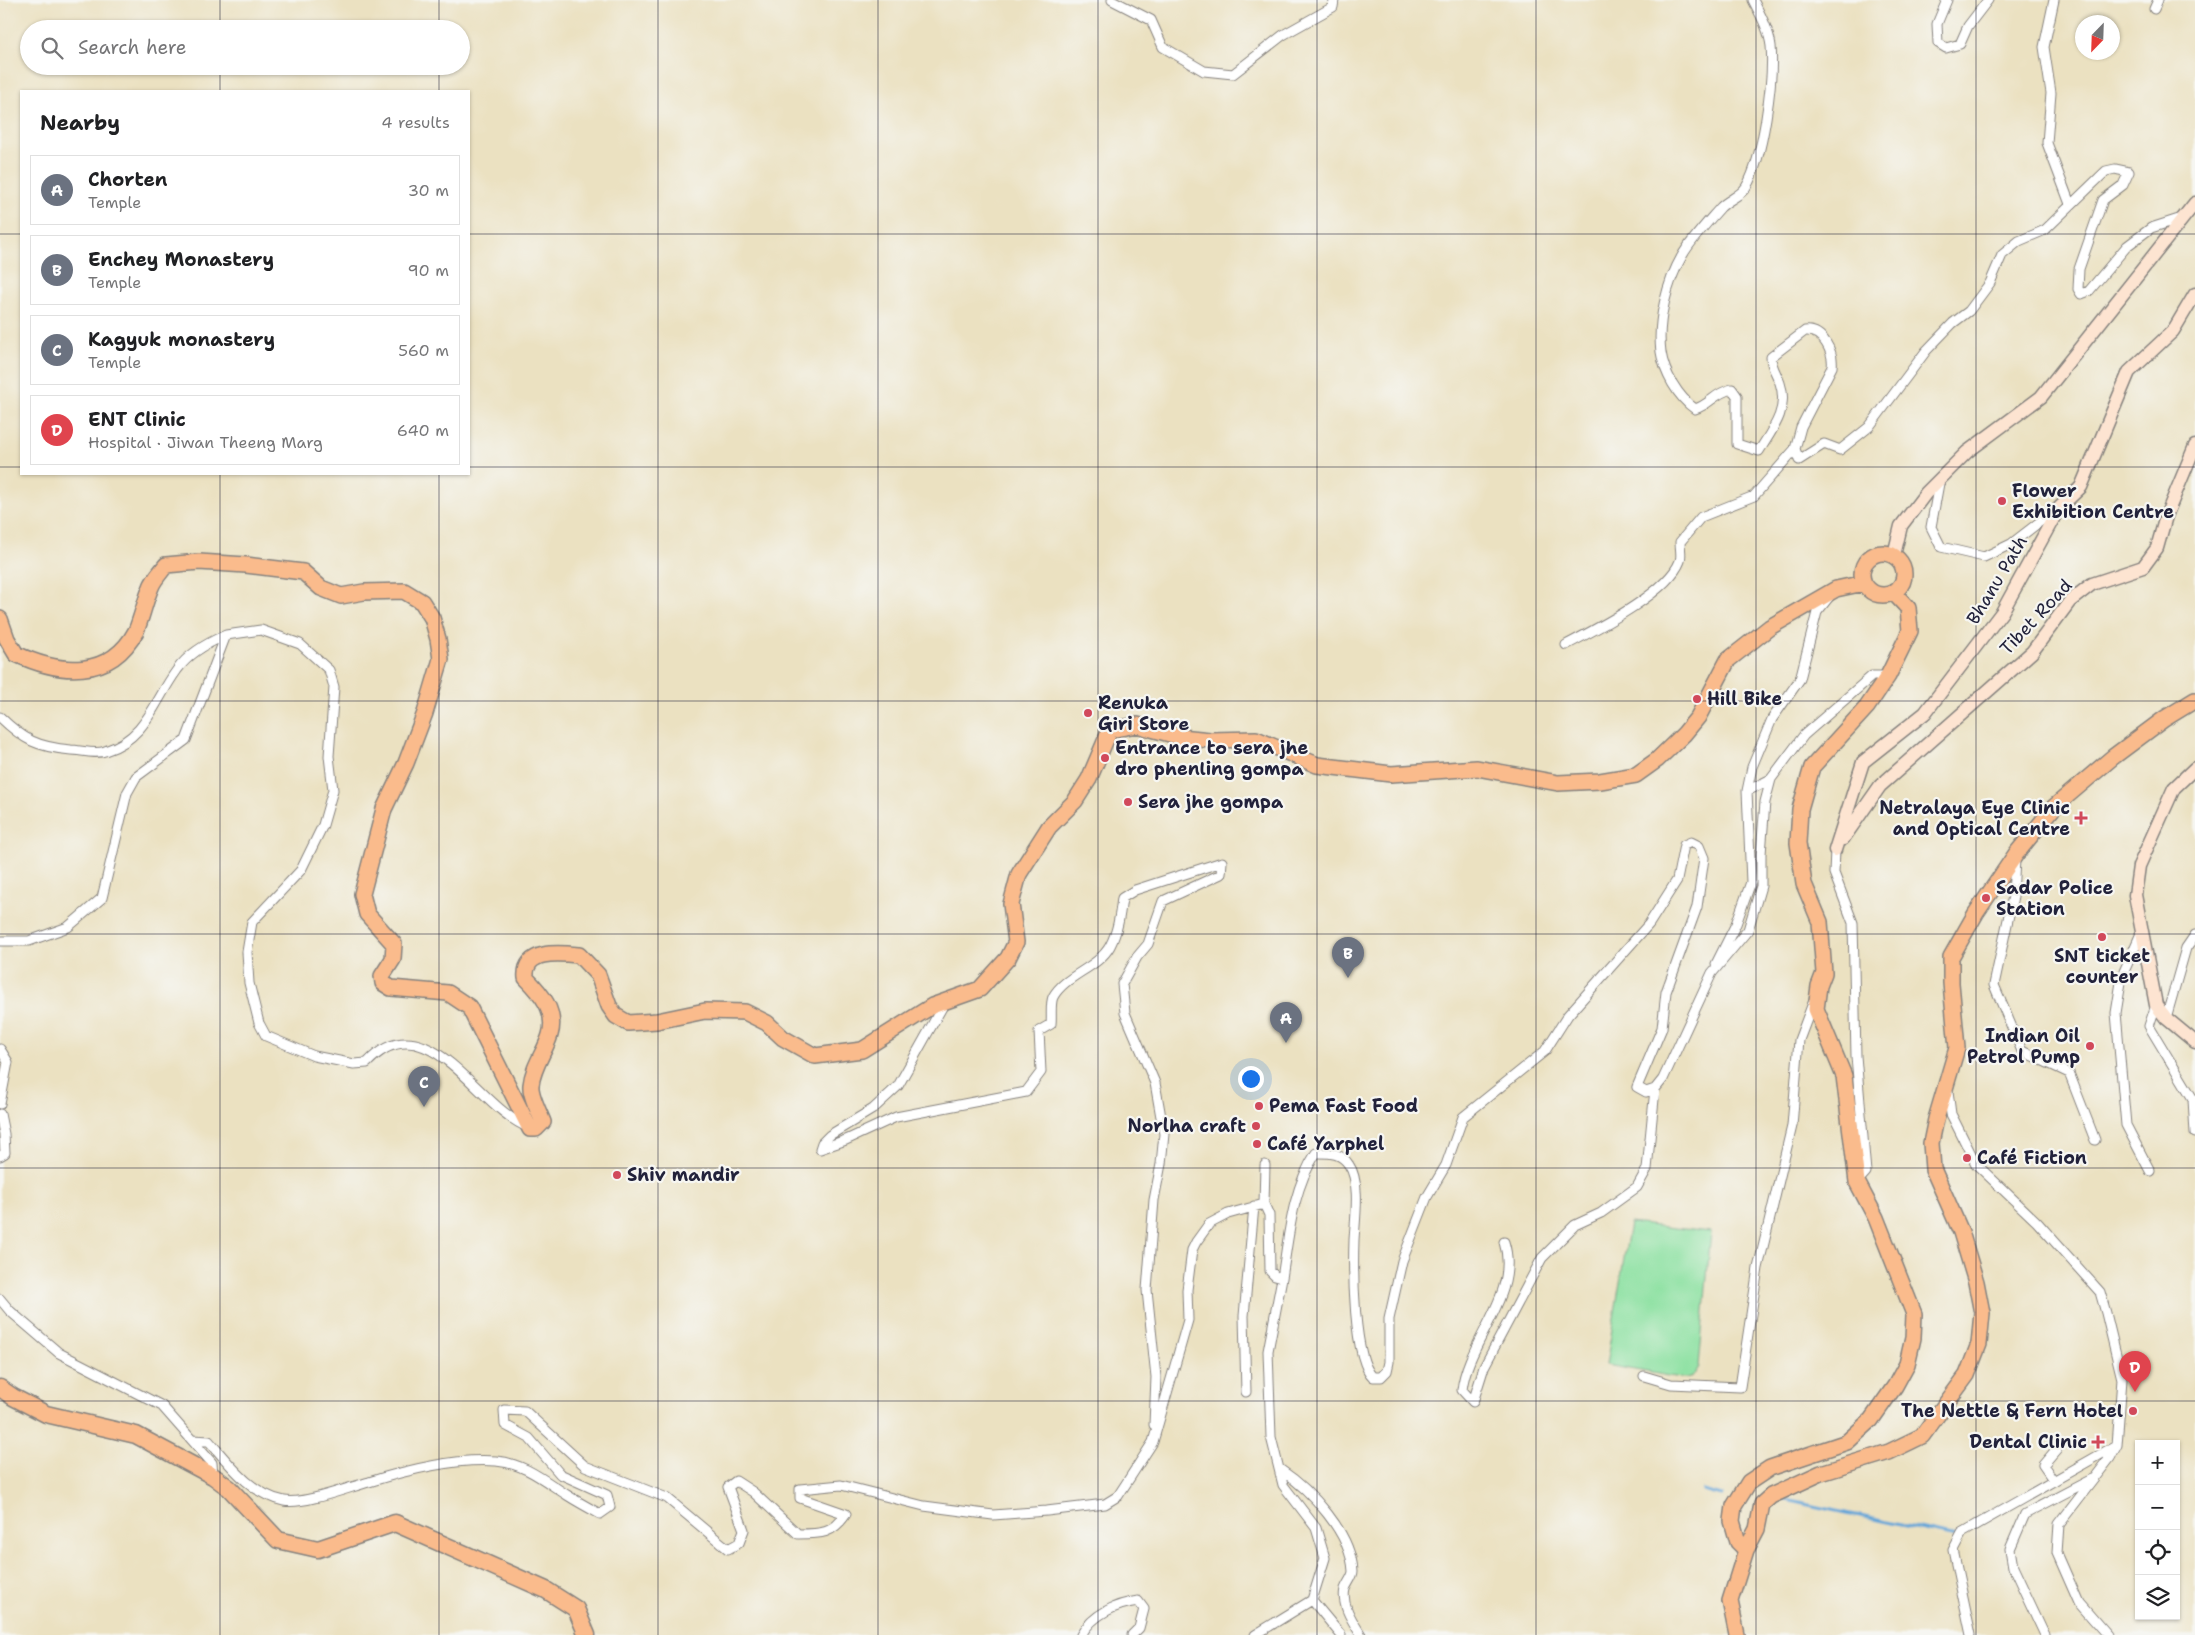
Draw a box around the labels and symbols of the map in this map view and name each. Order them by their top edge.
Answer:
north arrow [2075,15,2120,60]
place label: Flower Exhibition Centre [2012,479,2174,524]
marker: Flower Exhibition Centre [1996,495,2008,507]
street label: Bhanu Path [1961,531,2033,629]
street label: Tibet Road [1995,574,2077,660]
place label: Hill Bike [1707,687,1782,711]
place label: Renuka Giri Store [1098,691,1189,736]
marker: Hill Bike [1691,693,1703,705]
marker: Renuka Giri Store [1082,707,1094,719]
place label: Entrance to sera jhe dro phenling gompa [1115,736,1309,781]
marker: Entrance to sera jhe dro phenling gompa [1099,752,1111,764]
place label: Sera jhe gompa [1138,790,1284,814]
marker: Sera jhe gompa [1122,796,1134,808]
place label: Netralaya Eye Clinic and Optical Centre [1879,796,2070,841]
marker: Netralaya Eye Clinic and Optical Centre [2074,811,2088,825]
place label: Sadar Police Station [1996,876,2114,921]
marker: Sadar Police Station [1980,892,1992,904]
marker: SNT ticket counter [2096,931,2108,943]
pin: B [1332,937,1364,978]
place label: SNT ticket counter [2054,944,2150,989]
pin: A [1270,1002,1302,1043]
place label: Indian Oil Petrol Pump [1967,1024,2080,1069]
marker: Indian Oil Petrol Pump [2084,1040,2096,1052]
pin: C [408,1066,440,1107]
your location [1238,1066,1264,1092]
place label: Pema Fast Food [1269,1094,1418,1118]
marker: Pema Fast Food [1253,1100,1265,1112]
place label: Norlha craft [1128,1114,1246,1138]
marker: Norlha craft [1250,1120,1262,1132]
place label: Café Yarphel [1267,1132,1384,1156]
marker: Café Yarphel [1251,1138,1263,1150]
place label: Café Fiction [1977,1146,2087,1170]
marker: Café Fiction [1961,1152,1973,1164]
place label: Shiv mandir [627,1163,740,1187]
marker: Shiv mandir [611,1169,623,1181]
pin: D [2119,1351,2151,1392]
place label: The Nettle & Fern Hotel [1901,1399,2123,1423]
marker: The Nettle & Fern Hotel [2127,1405,2139,1417]
place label: Dental Clinic [1970,1430,2087,1454]
marker: Dental Clinic [2091,1435,2105,1449]

